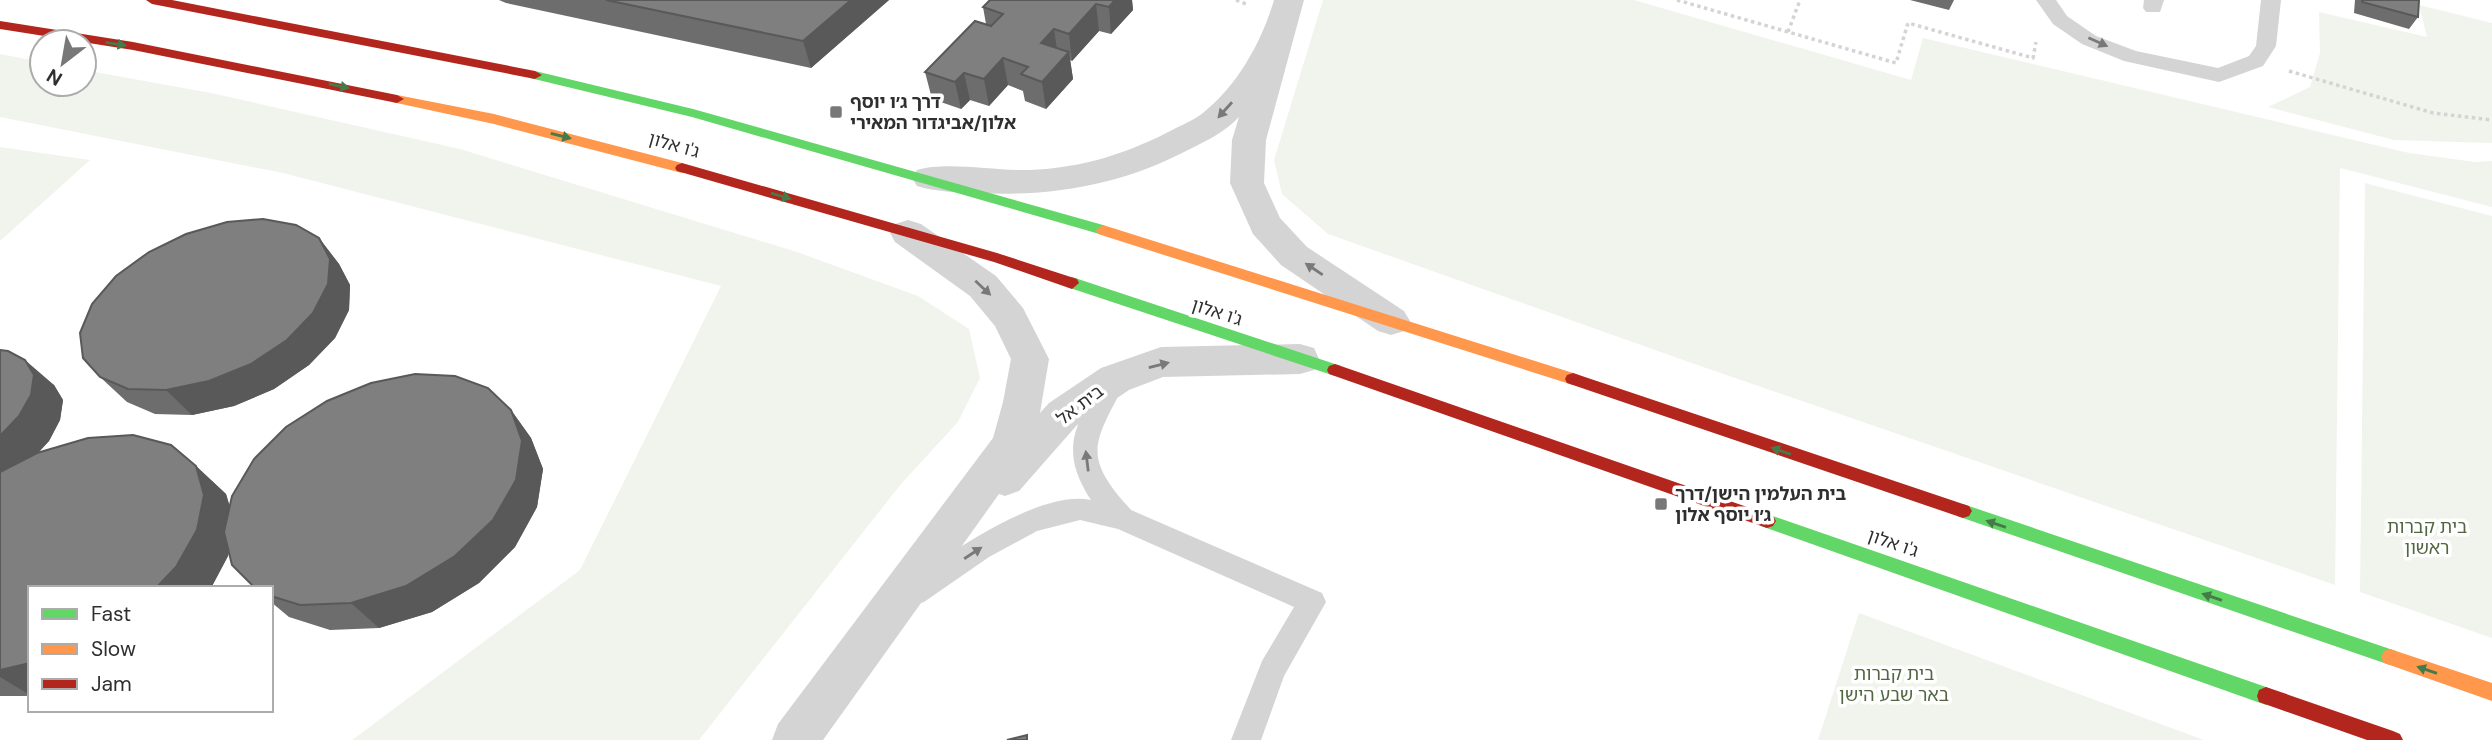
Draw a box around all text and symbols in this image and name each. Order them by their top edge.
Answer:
north arrow [28,28,98,98]
one-way arrow [2087,37,2108,48]
one-way arrow [105,38,127,49]
text: N [42,63,67,91]
one-way arrow [328,81,350,92]
place label: דרך ג׳ו יוסף אלון/אביגדור המאירי [850,90,1016,135]
one-way arrow [1217,101,1233,119]
marker: דרך ג׳ו יוסף אלון/אביגדור המאירי [828,104,844,120]
street label: ג'ו אלון [646,126,702,164]
one-way arrow [550,131,572,142]
one-way arrow [770,192,791,202]
one-way arrow [1305,262,1323,276]
one-way arrow [974,280,992,296]
street label: ג'ו אלון [1189,293,1246,331]
one-way arrow [1148,359,1170,370]
street label: בית אל [1052,379,1108,431]
one-way arrow [1770,445,1791,456]
one-way arrow [1082,450,1093,472]
place label: בית העלמין הישן/דרך ג׳ו יוסף אלון [1675,482,1846,527]
marker: בית העלמין הישן/דרך ג׳ו יוסף אלון [1653,496,1669,512]
park label: בית קברות ראשון [2387,515,2467,560]
one-way arrow [1986,518,2007,529]
street label: ג'ו אלון [1865,523,1922,563]
one-way arrow [964,547,983,560]
legend [28,586,273,712]
one-way arrow [2201,591,2222,602]
text: Fast [91,600,131,628]
text: Slow [91,635,136,663]
park label: בית קברות באר שבע הישן [1839,662,1949,707]
one-way arrow [2417,664,2438,675]
text: Jam [91,670,132,698]

